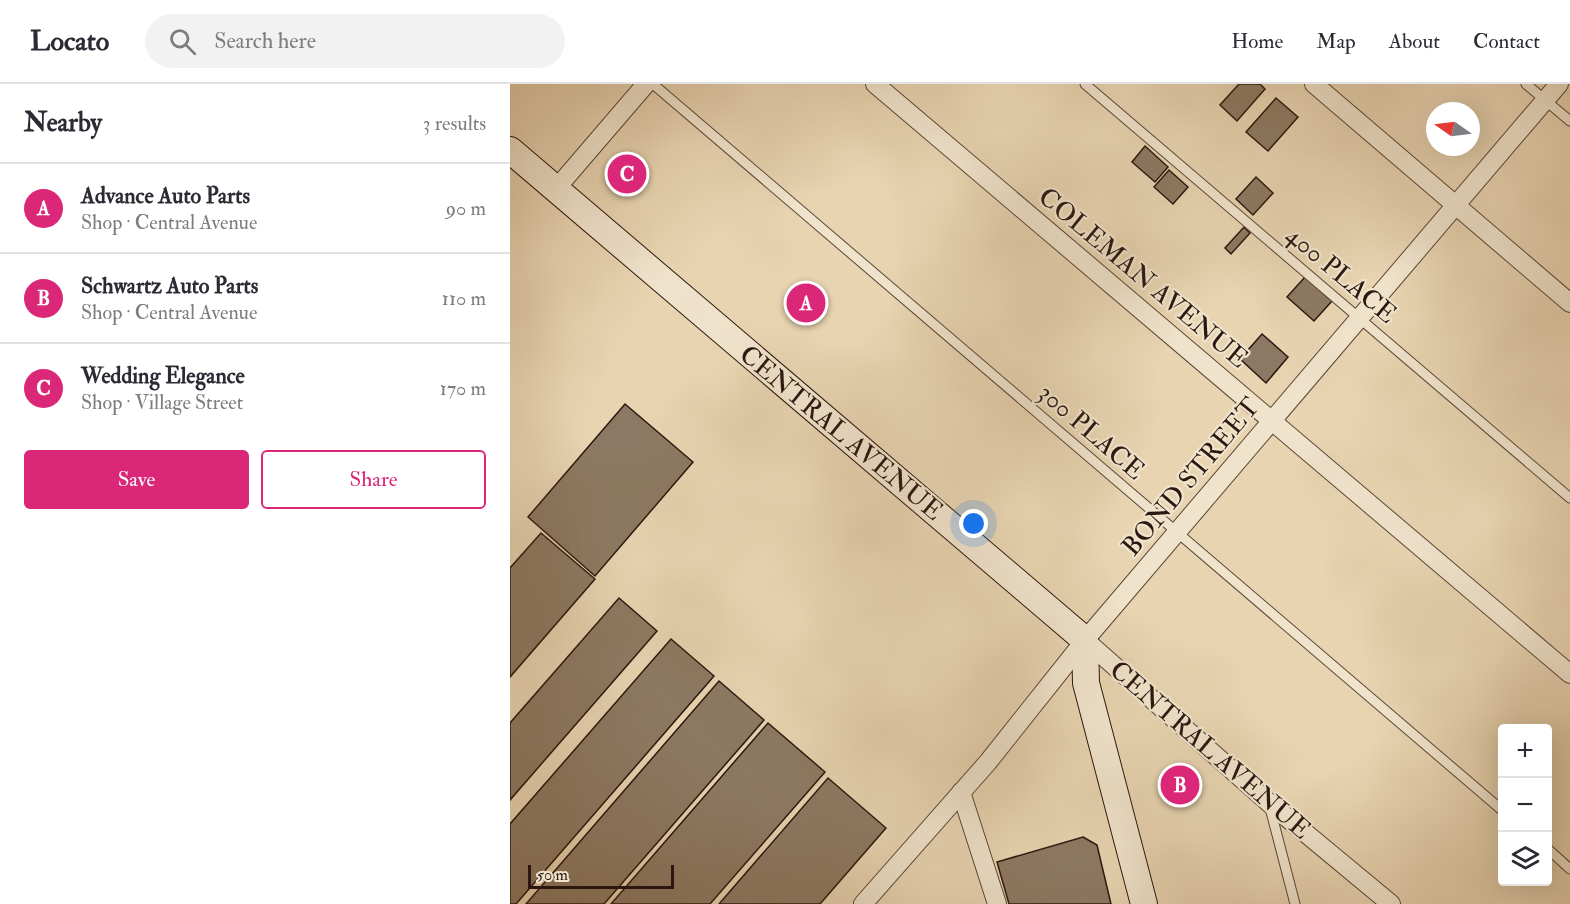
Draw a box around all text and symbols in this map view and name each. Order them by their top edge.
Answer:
search box [145,14,565,68]
text: Locato [30,24,109,59]
icon: search [166,25,199,58]
text: Search here [214,27,316,55]
text: Home [1231,28,1283,55]
text: Map [1316,28,1356,55]
text: About [1389,28,1440,55]
text: Contact [1473,28,1540,55]
north arrow [1426,102,1480,156]
text: Nearby [24,107,102,139]
text: 3 results [423,111,486,136]
pin: C [608,152,646,196]
street label: COLEMAN AVENUE [1032,181,1254,375]
text: Advance Auto Parts [81,182,250,210]
text: A [37,196,50,221]
text: 90 m [446,196,486,221]
text: Shop · Central Avenue [81,210,257,235]
street label: 400 PLACE [1279,219,1403,331]
text: Schwartz Auto Parts [81,272,258,300]
pin: A [786,280,826,326]
text: B [37,286,50,311]
text: 110 m [442,286,486,311]
text: Shop · Central Avenue [81,300,257,325]
street label: CENTRAL AVENUE [733,339,949,527]
text: Wedding Elegance [81,362,245,390]
text: C [36,376,51,401]
text: 170 m [440,376,486,401]
street label: 300 PLACE [1031,377,1151,487]
text: Shop · Village Street [81,390,243,415]
street label: BOND STREET [1115,391,1267,563]
button: Save [24,450,249,509]
button: Share [261,450,486,509]
your location [959,509,988,538]
street label: CENTRAL AVENUE [1103,654,1317,846]
map controls [1498,724,1552,886]
button: + [1498,724,1552,778]
pin: B [1160,762,1200,808]
button: − [1498,778,1552,832]
button: layers [1498,832,1552,886]
scale bar [528,862,674,890]
text: 50 m [537,865,568,885]

